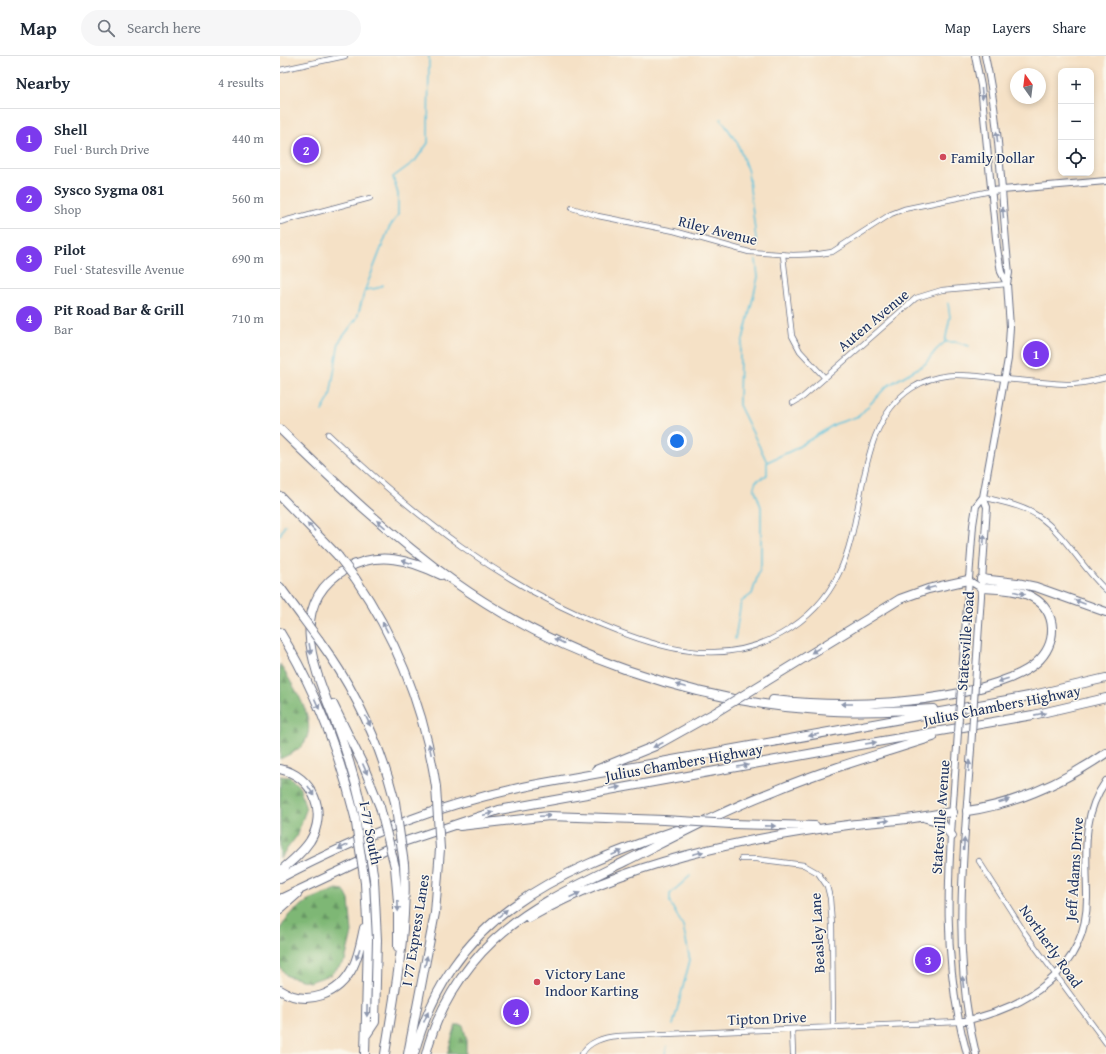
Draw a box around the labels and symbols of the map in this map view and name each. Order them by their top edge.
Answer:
north arrow [1010,68,1046,104]
one-way arrow [978,88,985,100]
one-way arrow [993,131,1000,143]
pin: 2 [293,135,319,165]
place label: Family Dollar [951,147,1035,168]
marker: Family Dollar [938,152,948,162]
one-way arrow [1000,207,1007,219]
street label: Riley Avenue [676,210,760,250]
street label: Auten Avenue [833,284,913,356]
pin: 1 [1023,339,1049,369]
your location [667,431,687,451]
one-way arrow [376,519,387,528]
one-way arrow [307,523,316,532]
one-way arrow [981,534,988,546]
one-way arrow [401,558,414,564]
one-way arrow [924,586,937,592]
street label: Statesville Road [951,590,979,692]
one-way arrow [1014,590,1026,596]
one-way arrow [1074,599,1086,605]
one-way arrow [382,621,388,633]
one-way arrow [553,638,564,644]
one-way arrow [307,643,313,655]
one-way arrow [811,646,821,654]
one-way arrow [996,677,1008,683]
street label: Julius Chambers Highway [920,679,1083,731]
one-way arrow [674,682,687,688]
one-way arrow [314,698,320,709]
one-way arrow [841,700,853,707]
one-way arrow [1034,710,1046,716]
one-way arrow [365,716,371,728]
one-way arrow [807,732,820,738]
street label: Julius Chambers Highway [601,738,765,787]
one-way arrow [865,740,877,746]
one-way arrow [652,742,663,748]
one-way arrow [426,743,432,755]
street label: Statesville Avenue [926,759,954,875]
one-way arrow [966,760,973,772]
one-way arrow [737,762,749,768]
one-way arrow [362,763,368,775]
one-way arrow [307,785,314,797]
one-way arrow [609,785,621,791]
one-way arrow [999,798,1011,804]
street label: I-77 South [355,799,388,867]
one-way arrow [481,810,494,816]
one-way arrow [539,813,552,819]
street label: Jeff Adams Drive [1060,816,1088,924]
one-way arrow [878,818,890,824]
one-way arrow [764,823,777,829]
one-way arrow [961,838,968,850]
one-way arrow [337,844,349,850]
one-way arrow [692,849,704,855]
one-way arrow [612,850,623,856]
street label: I 77 Express Lanes [396,873,434,987]
one-way arrow [570,891,582,897]
street label: Beasley Lane [804,892,830,974]
one-way arrow [395,900,402,912]
street label: Northerly Road [1015,900,1087,992]
one-way arrow [497,909,508,918]
pin: 3 [915,945,941,975]
one-way arrow [355,948,361,960]
one-way arrow [423,954,429,967]
place label: Victory Lane Indoor Karting [545,963,639,1001]
one-way arrow [960,976,967,988]
marker: Victory Lane Indoor Karting [532,977,542,987]
pin: 4 [503,997,529,1027]
one-way arrow [364,1005,370,1018]
street label: Tipton Drive [727,1006,807,1030]
one-way arrow [423,1011,430,1023]

